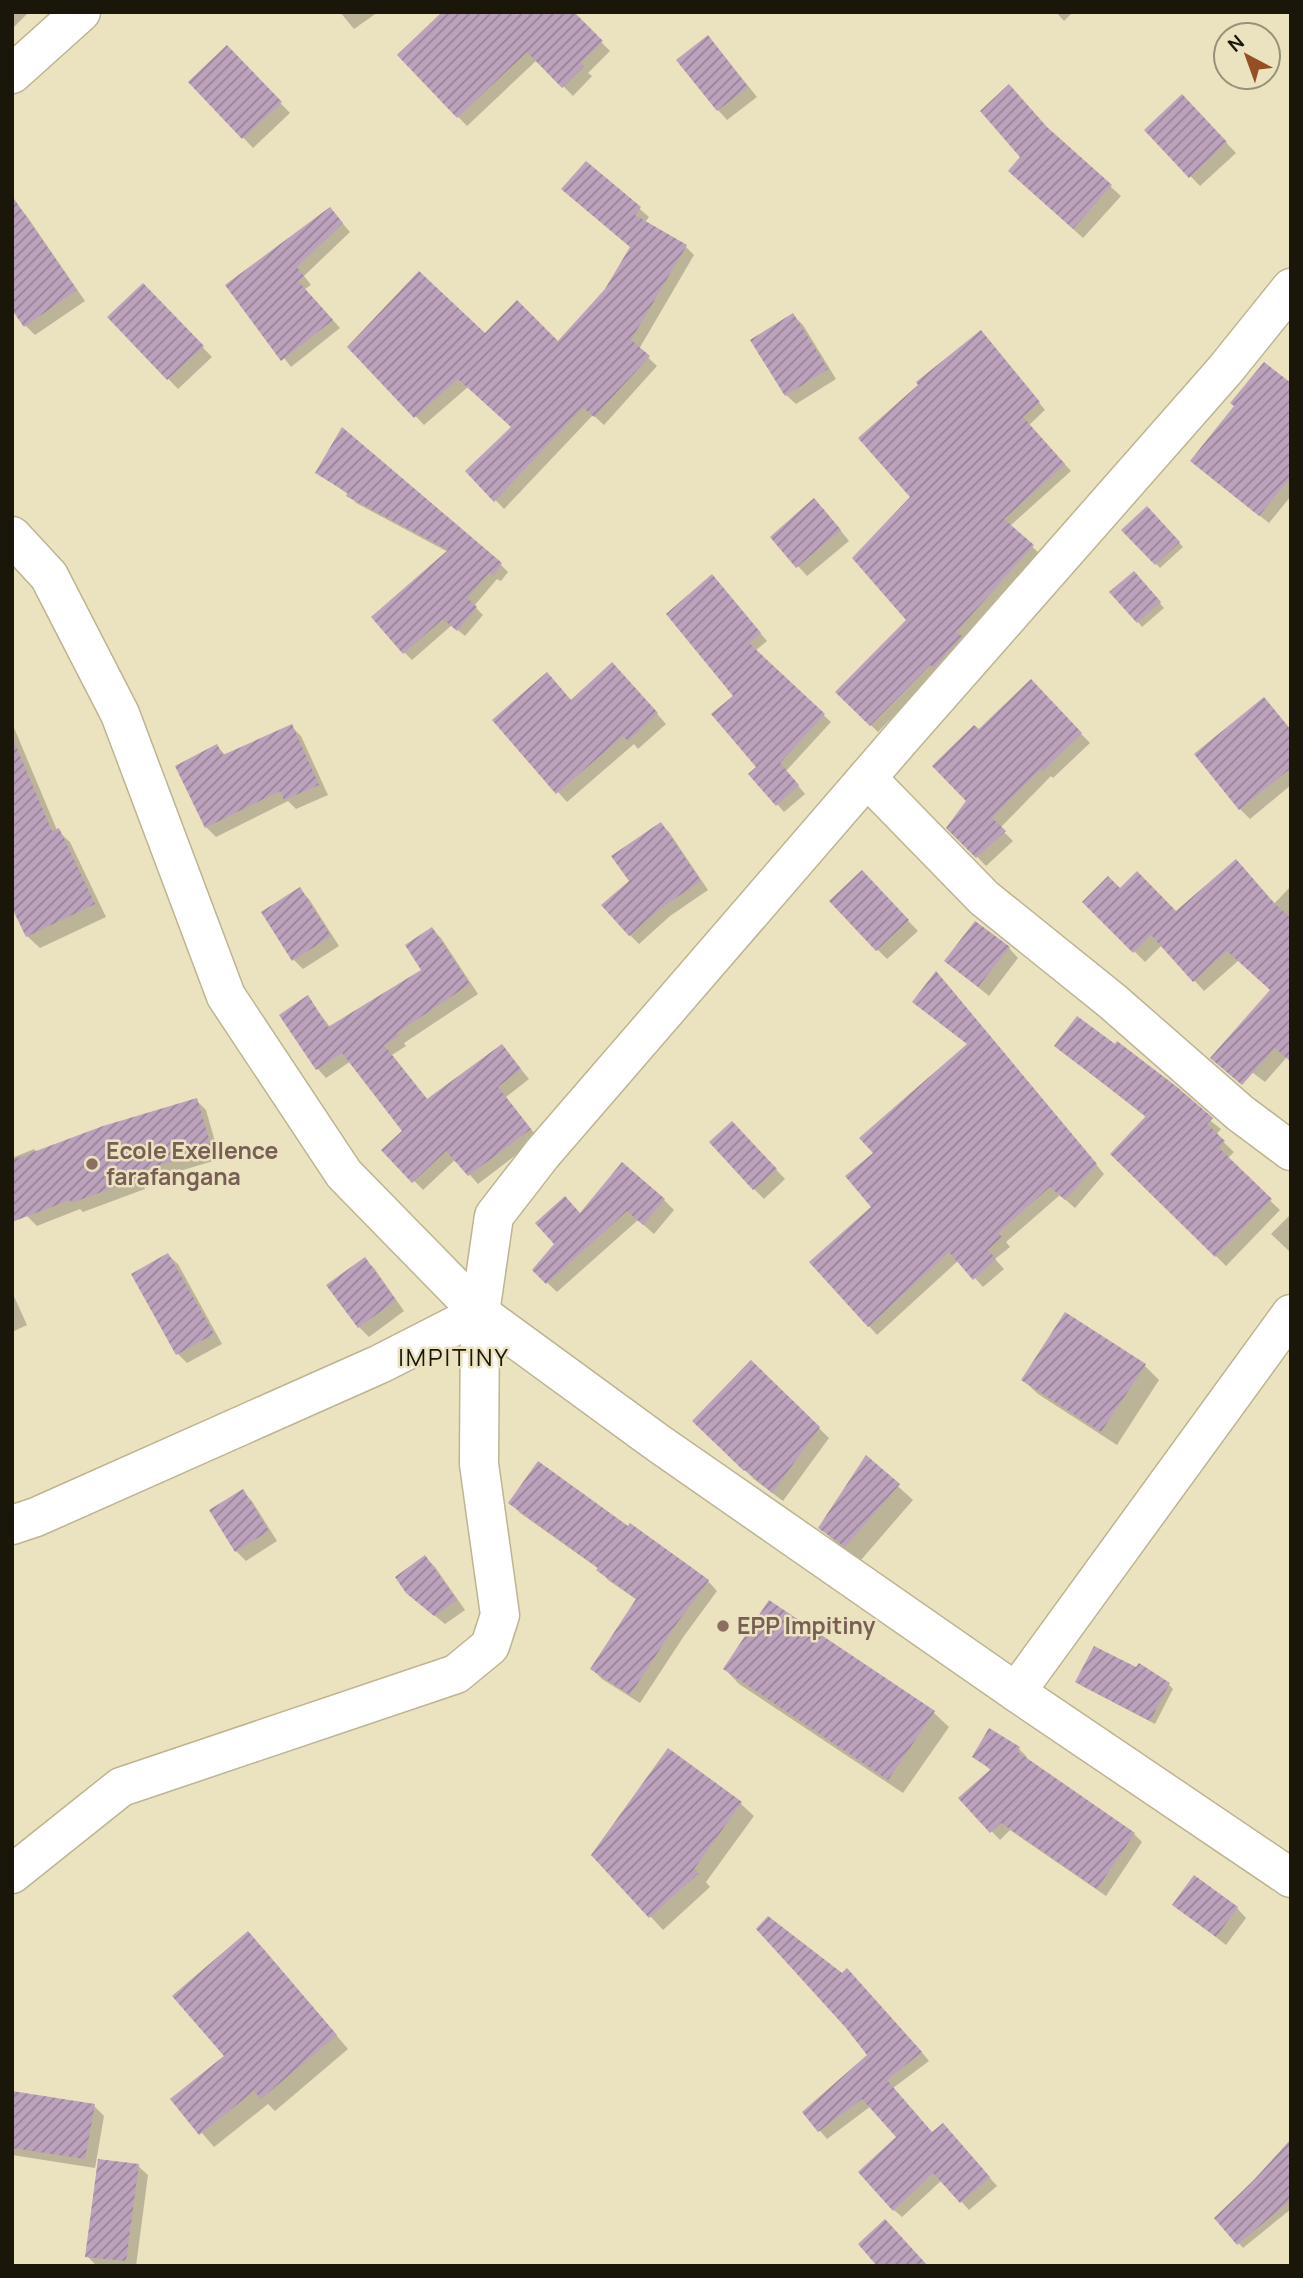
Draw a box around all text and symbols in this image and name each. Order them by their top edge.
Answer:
north arrow [1212,21,1282,91]
text: N [1222,29,1250,57]
place label: Ecole Exellence farafangana [106,1134,279,1192]
marker: Ecole Exellence farafangana [84,1156,100,1172]
district label: IMPITINY [398,1340,510,1373]
place label: EPP Impitiny [737,1609,876,1641]
marker: EPP Impitiny [715,1618,731,1634]

